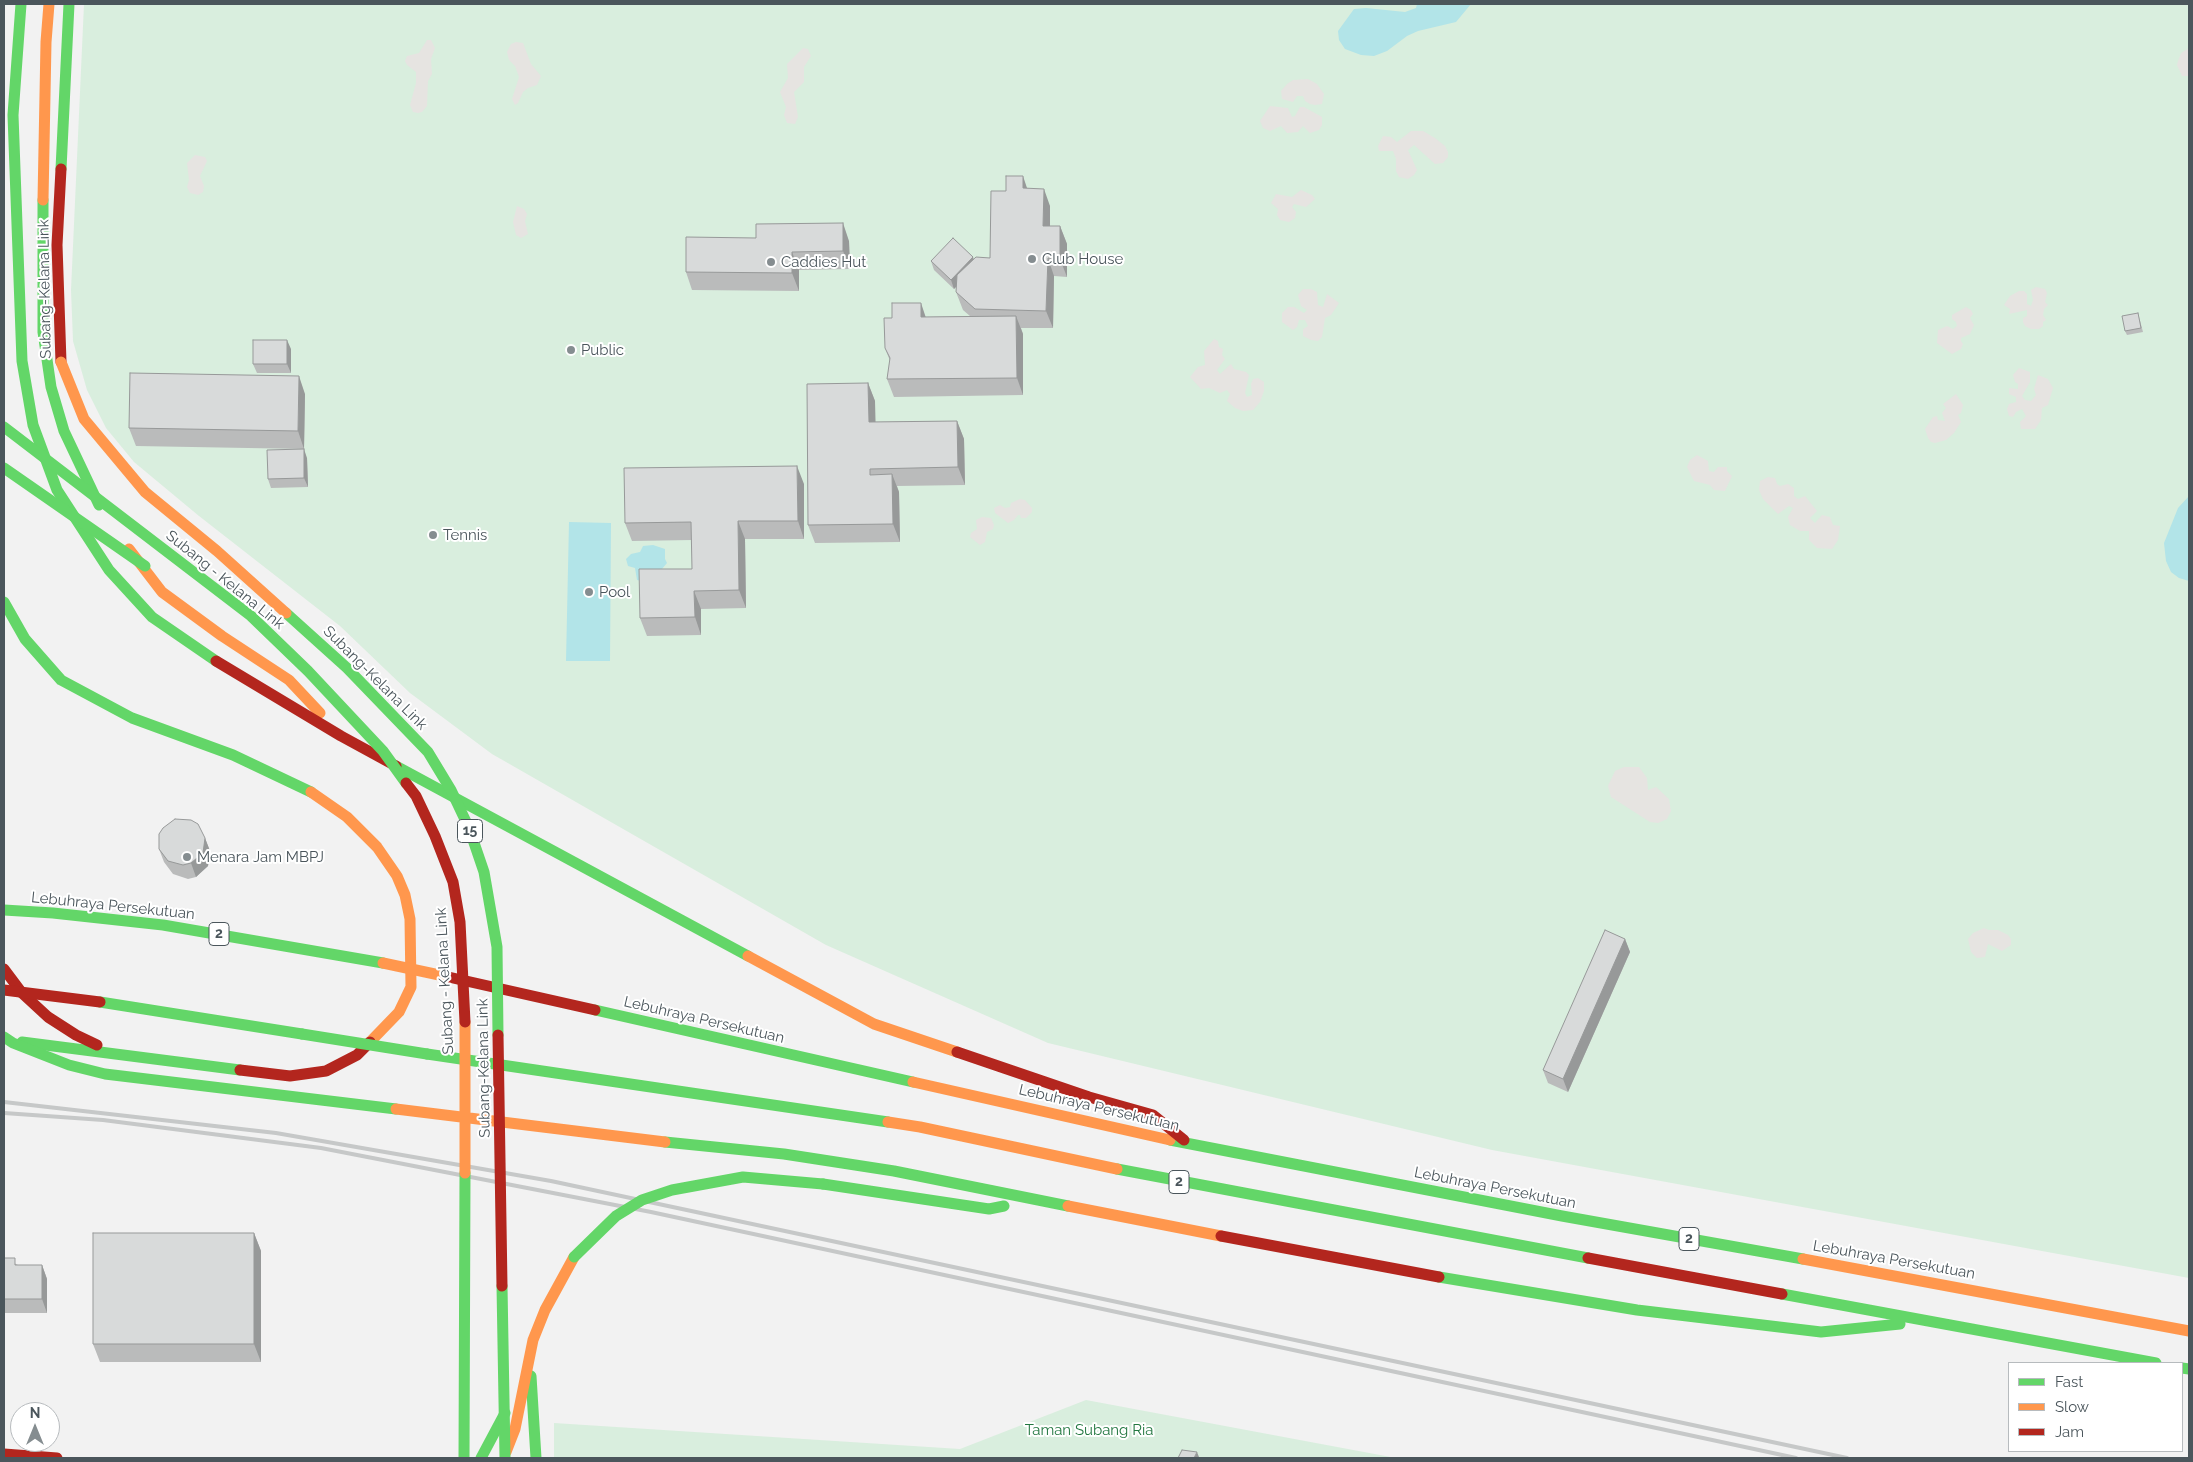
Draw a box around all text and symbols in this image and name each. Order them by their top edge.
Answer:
street label: Subang-Kelana Link [35,219,55,359]
place label: Club House [1042,250,1123,268]
place label: Caddies Hut [781,253,866,271]
marker: Club House [1026,253,1038,265]
marker: Caddies Hut [765,256,777,268]
place label: Public [581,341,624,359]
marker: Public [565,344,577,356]
place label: Tennis [443,526,487,544]
street label: Subang - Kelana Link [162,527,288,633]
marker: Tennis [427,529,439,541]
place label: Pool [599,583,630,601]
marker: Pool [583,586,595,598]
street label: Subang-Kelana Link [319,622,431,734]
road number: 15 [458,819,482,842]
place label: Menara Jam MBPJ [197,848,324,866]
marker: Menara Jam MBPJ [181,851,193,863]
street label: Lebuhraya Persekutuan [30,888,196,924]
street label: Subang - Kelana Link [432,907,458,1055]
road number: 2 [209,922,229,946]
street label: Lebuhraya Persekutuan [622,993,786,1047]
street label: Subang-Kelana Link [474,998,494,1138]
street label: Lebuhraya Persekutuan [1017,1081,1181,1135]
street label: Lebuhraya Persekutuan [1413,1163,1577,1213]
road number: 2 [1169,1170,1189,1194]
road number: 2 [1679,1228,1699,1250]
street label: Lebuhraya Persekutuan [1811,1237,1977,1283]
legend [2008,1362,2183,1452]
text: Fast [2055,1373,2083,1391]
text: Slow [2055,1398,2089,1416]
north arrow [10,1402,60,1452]
text: N [30,1405,40,1421]
park label: Taman Subang Ria [1025,1421,1153,1439]
text: Jam [2055,1423,2084,1441]

